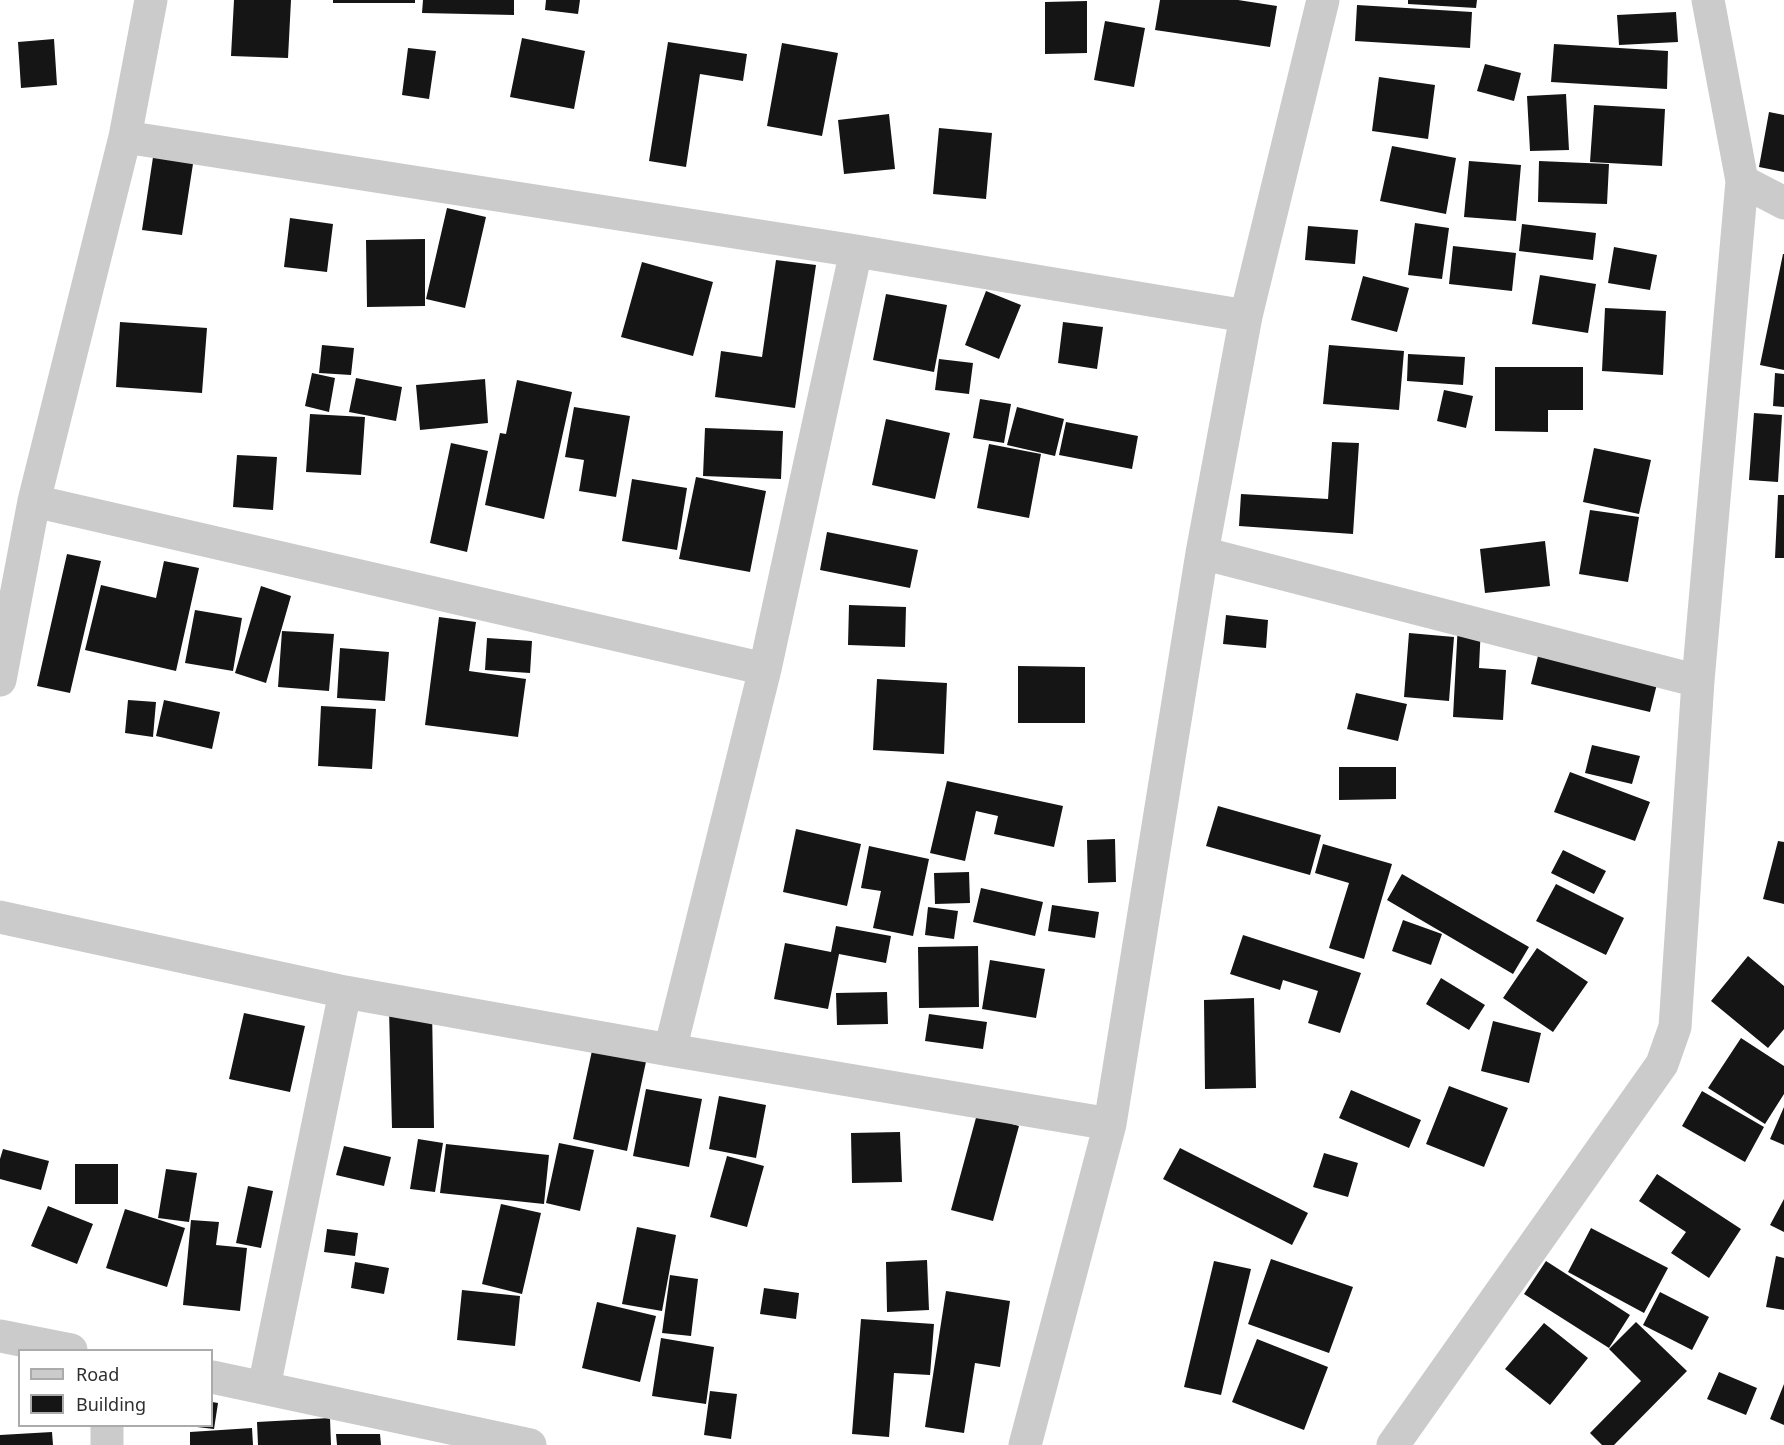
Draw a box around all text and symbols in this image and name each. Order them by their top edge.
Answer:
legend [18,1349,213,1427]
text: Road [76,1362,119,1386]
text: Building [76,1392,146,1416]

